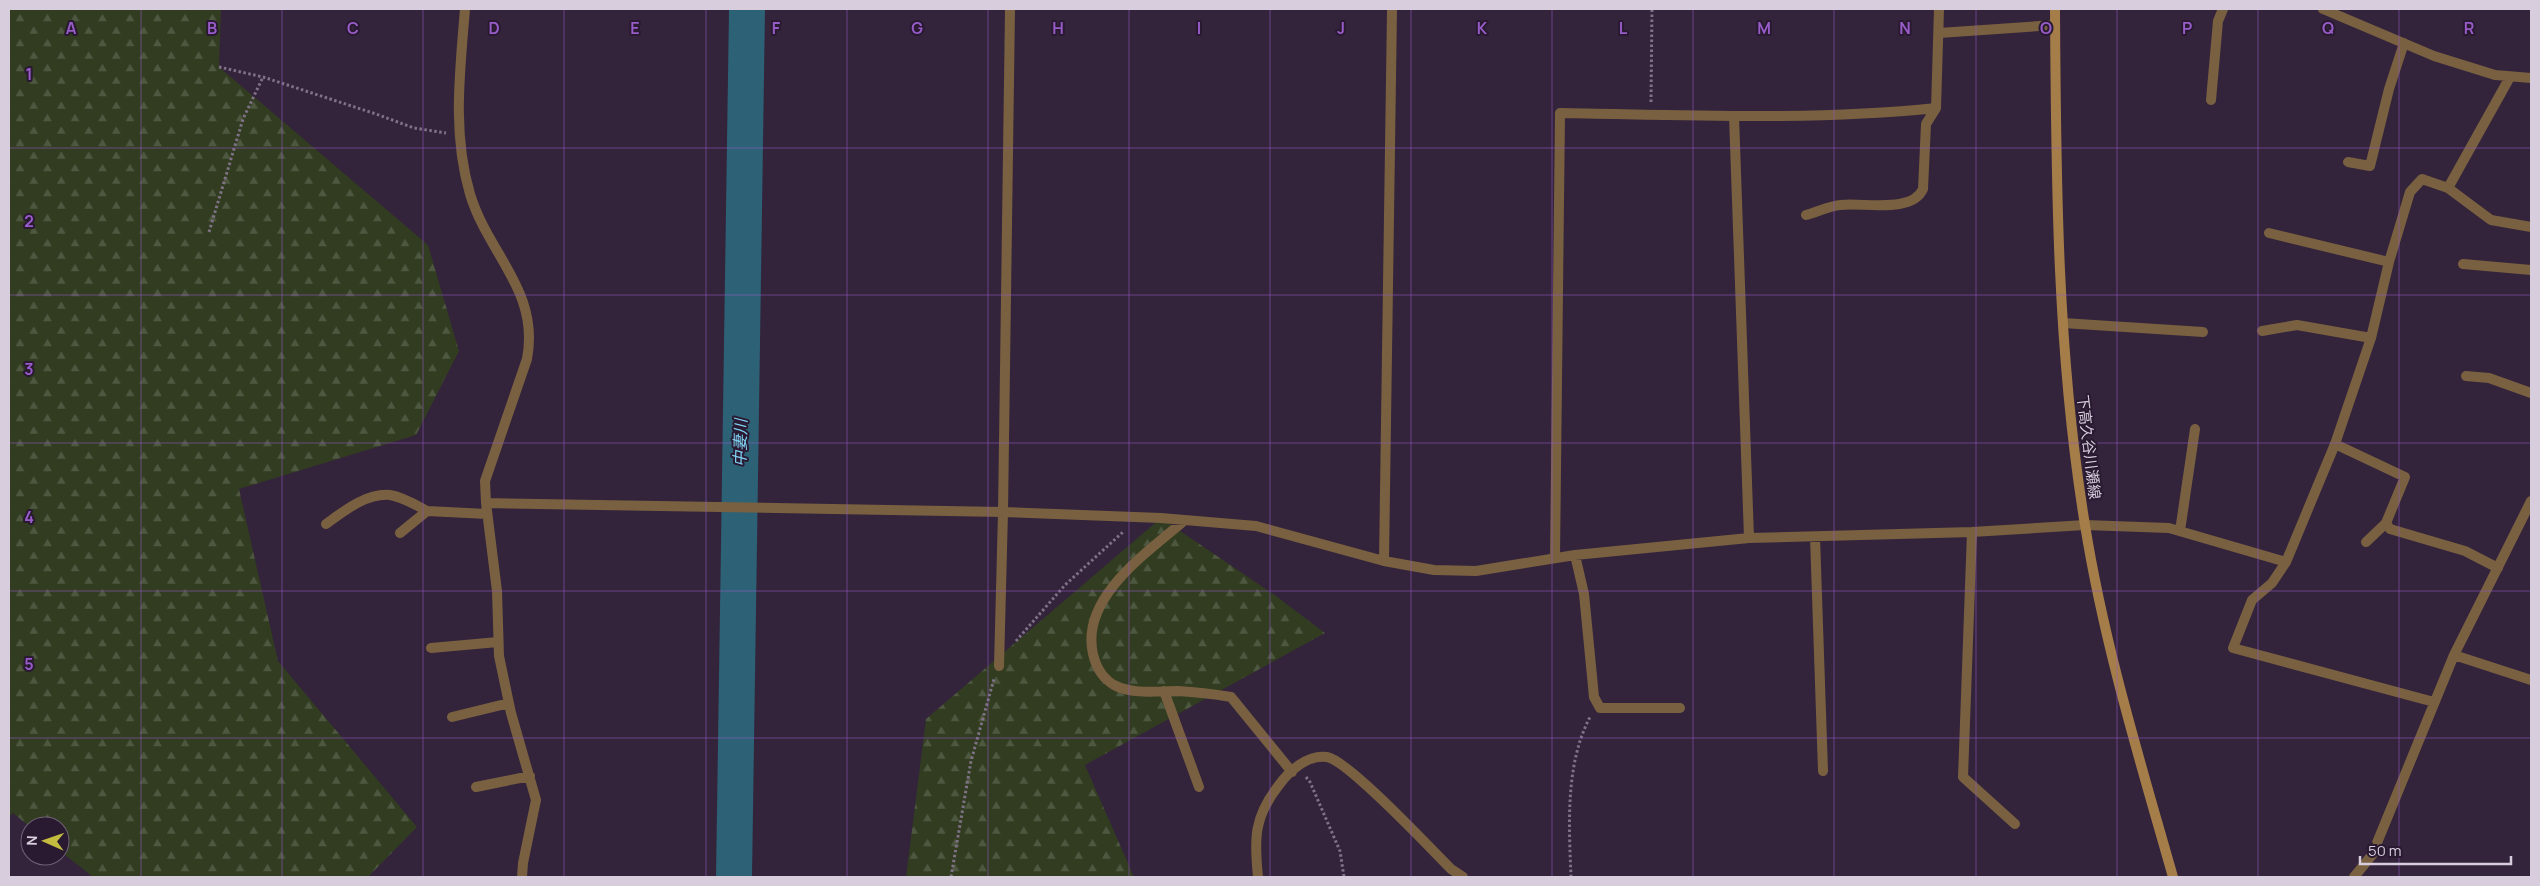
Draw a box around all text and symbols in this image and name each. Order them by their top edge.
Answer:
text: A [66,17,77,39]
text: B [207,17,217,39]
text: C [347,17,359,39]
text: D [488,17,500,39]
text: E [630,17,640,39]
text: F [772,17,781,39]
text: G [911,17,923,39]
text: H [1052,17,1064,39]
text: I [1197,17,1201,39]
text: J [1337,17,1345,39]
text: K [1477,17,1488,39]
text: L [1619,17,1628,39]
text: M [1757,17,1771,39]
text: N [1899,17,1911,39]
text: O [2040,17,2052,39]
text: P [2182,17,2192,39]
text: Q [2322,17,2334,39]
text: R [2464,17,2474,39]
text: 1 [25,63,33,85]
text: 2 [24,210,34,232]
text: 3 [24,358,34,380]
street label: 下高久谷川瀬線 [2072,394,2106,500]
water label: 中妻川 [729,417,751,467]
text: 4 [24,506,34,528]
text: 5 [24,653,34,675]
north arrow [20,816,70,866]
scale bar [2360,834,2511,866]
text: N [22,835,41,846]
text: 50 m [2368,840,2402,861]

